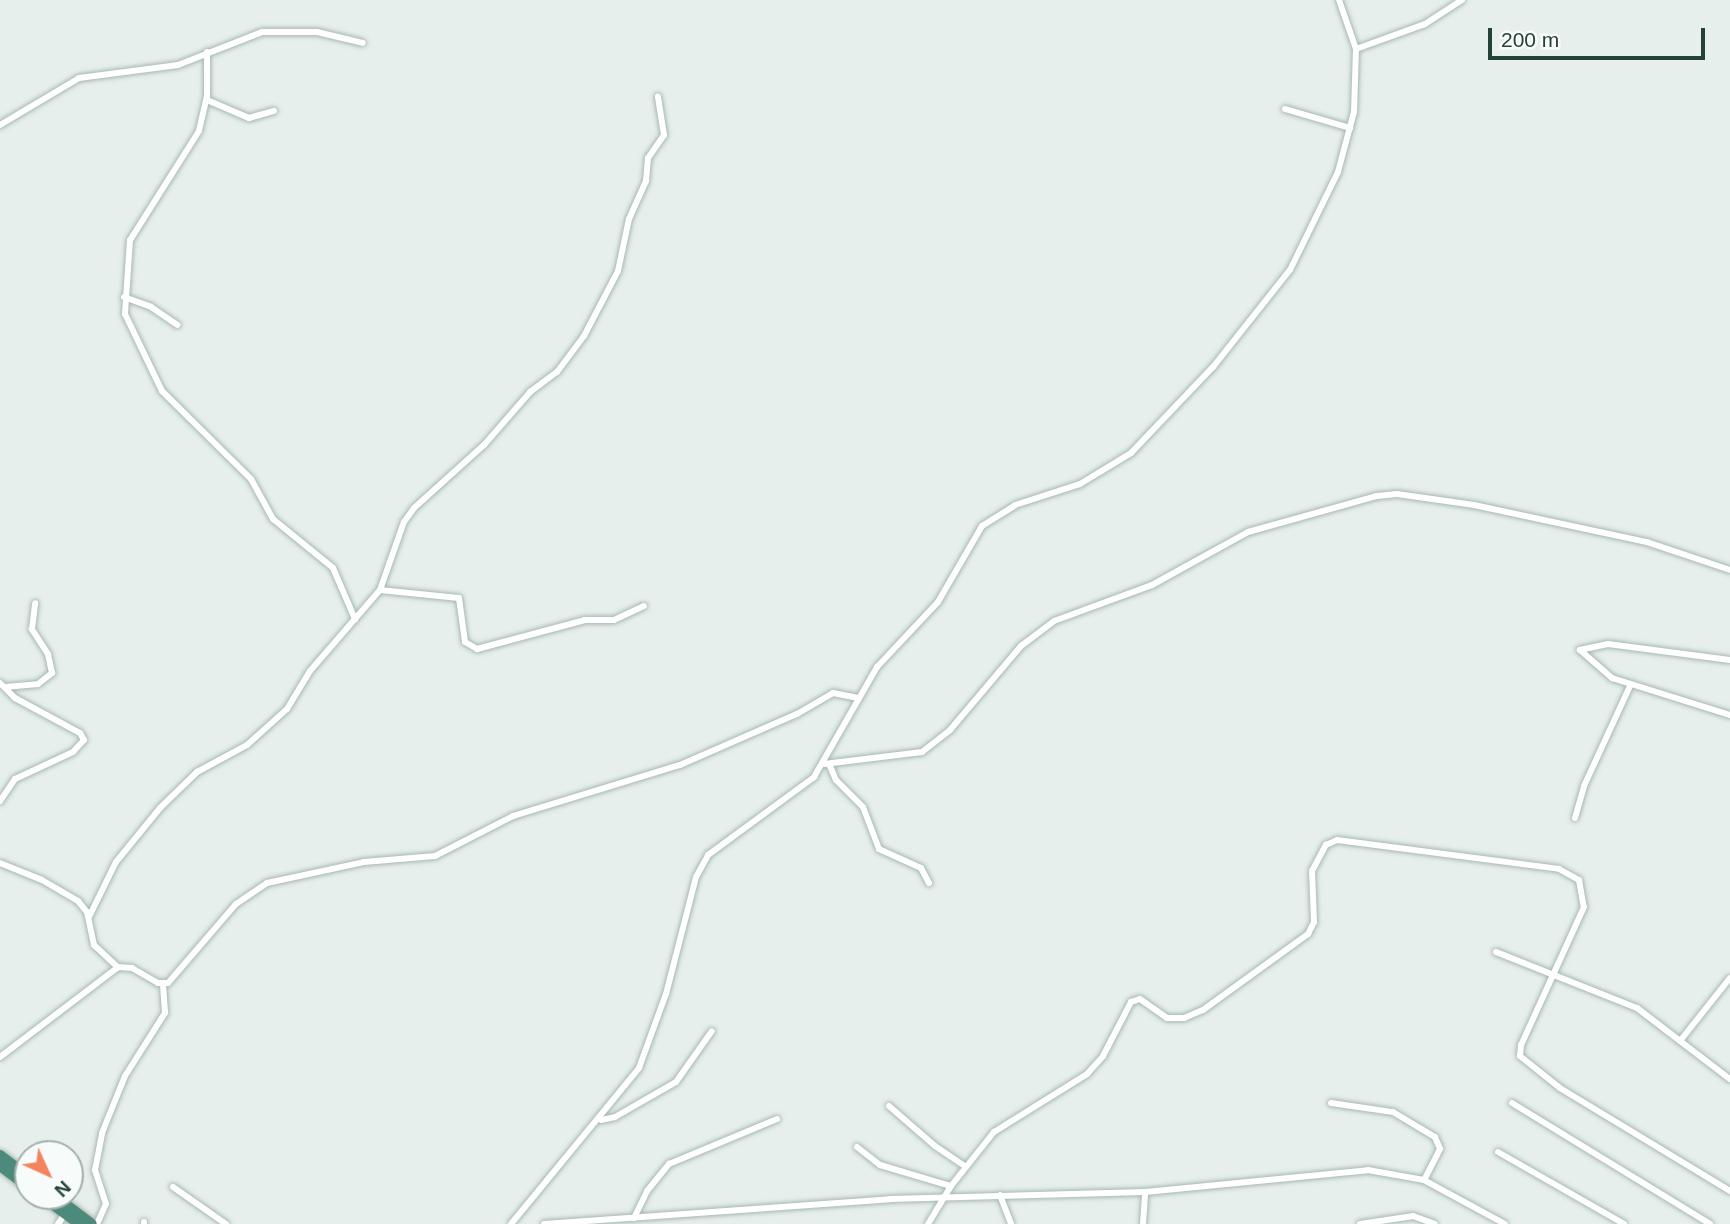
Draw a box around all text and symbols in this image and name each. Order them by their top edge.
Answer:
scale bar [1492,14,1709,58]
text: 200 m [1501,28,1559,51]
north arrow [14,1140,84,1210]
text: N [51,1177,75,1201]

